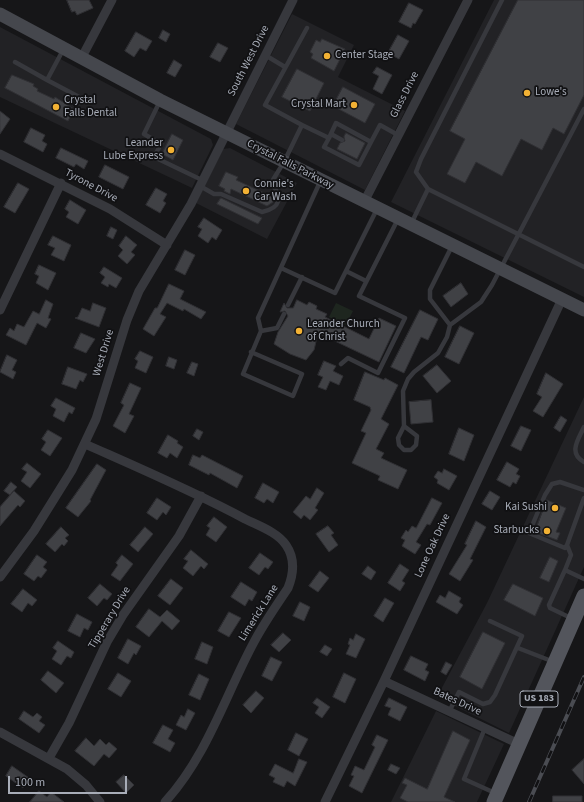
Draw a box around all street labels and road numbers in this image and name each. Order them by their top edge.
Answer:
street label: South West Drive [225,23,273,99]
street label: Glass Drive [388,70,422,120]
street label: Crystal Falls Parkway [244,137,336,193]
street label: Tyrone Drive [62,167,120,205]
street label: West Drive [91,328,117,378]
street label: Lone Oak Drive [412,512,454,580]
street label: Limerick Lane [236,582,282,644]
street label: Tipperary Drive [86,584,134,652]
street label: Bates Drive [431,685,483,719]
road number: US 183 [520,691,558,707]

